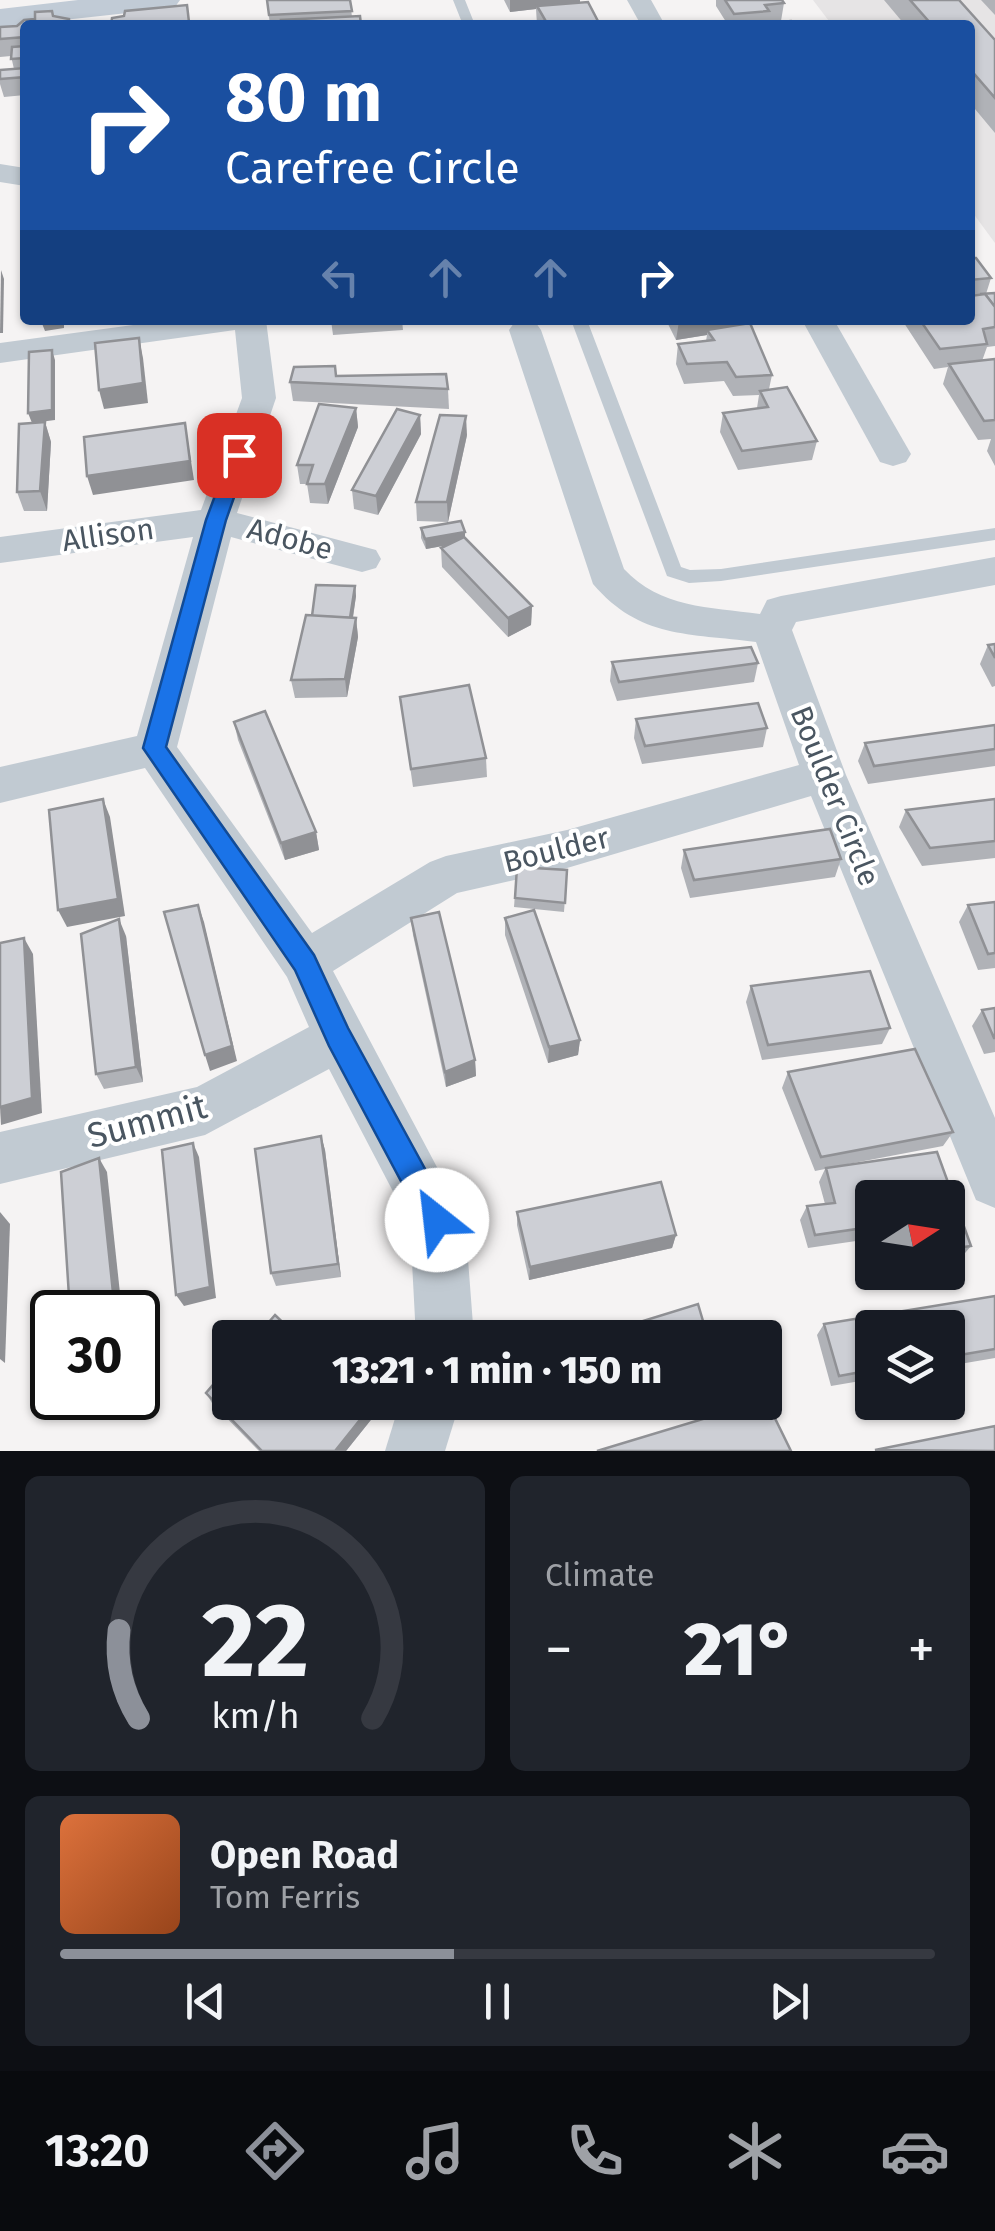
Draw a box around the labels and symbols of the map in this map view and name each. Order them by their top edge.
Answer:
pin [197,413,282,498]
street label: Adobe [243,510,337,568]
street label: Allison [60,511,156,559]
street label: Boulder Circle [783,701,887,891]
street label: Boulder [499,819,613,880]
street label: Summit [83,1085,212,1157]
position arrow [385,1168,489,1272]
north arrow [855,1180,965,1290]
speed limit sign: 30 [30,1290,160,1420]

